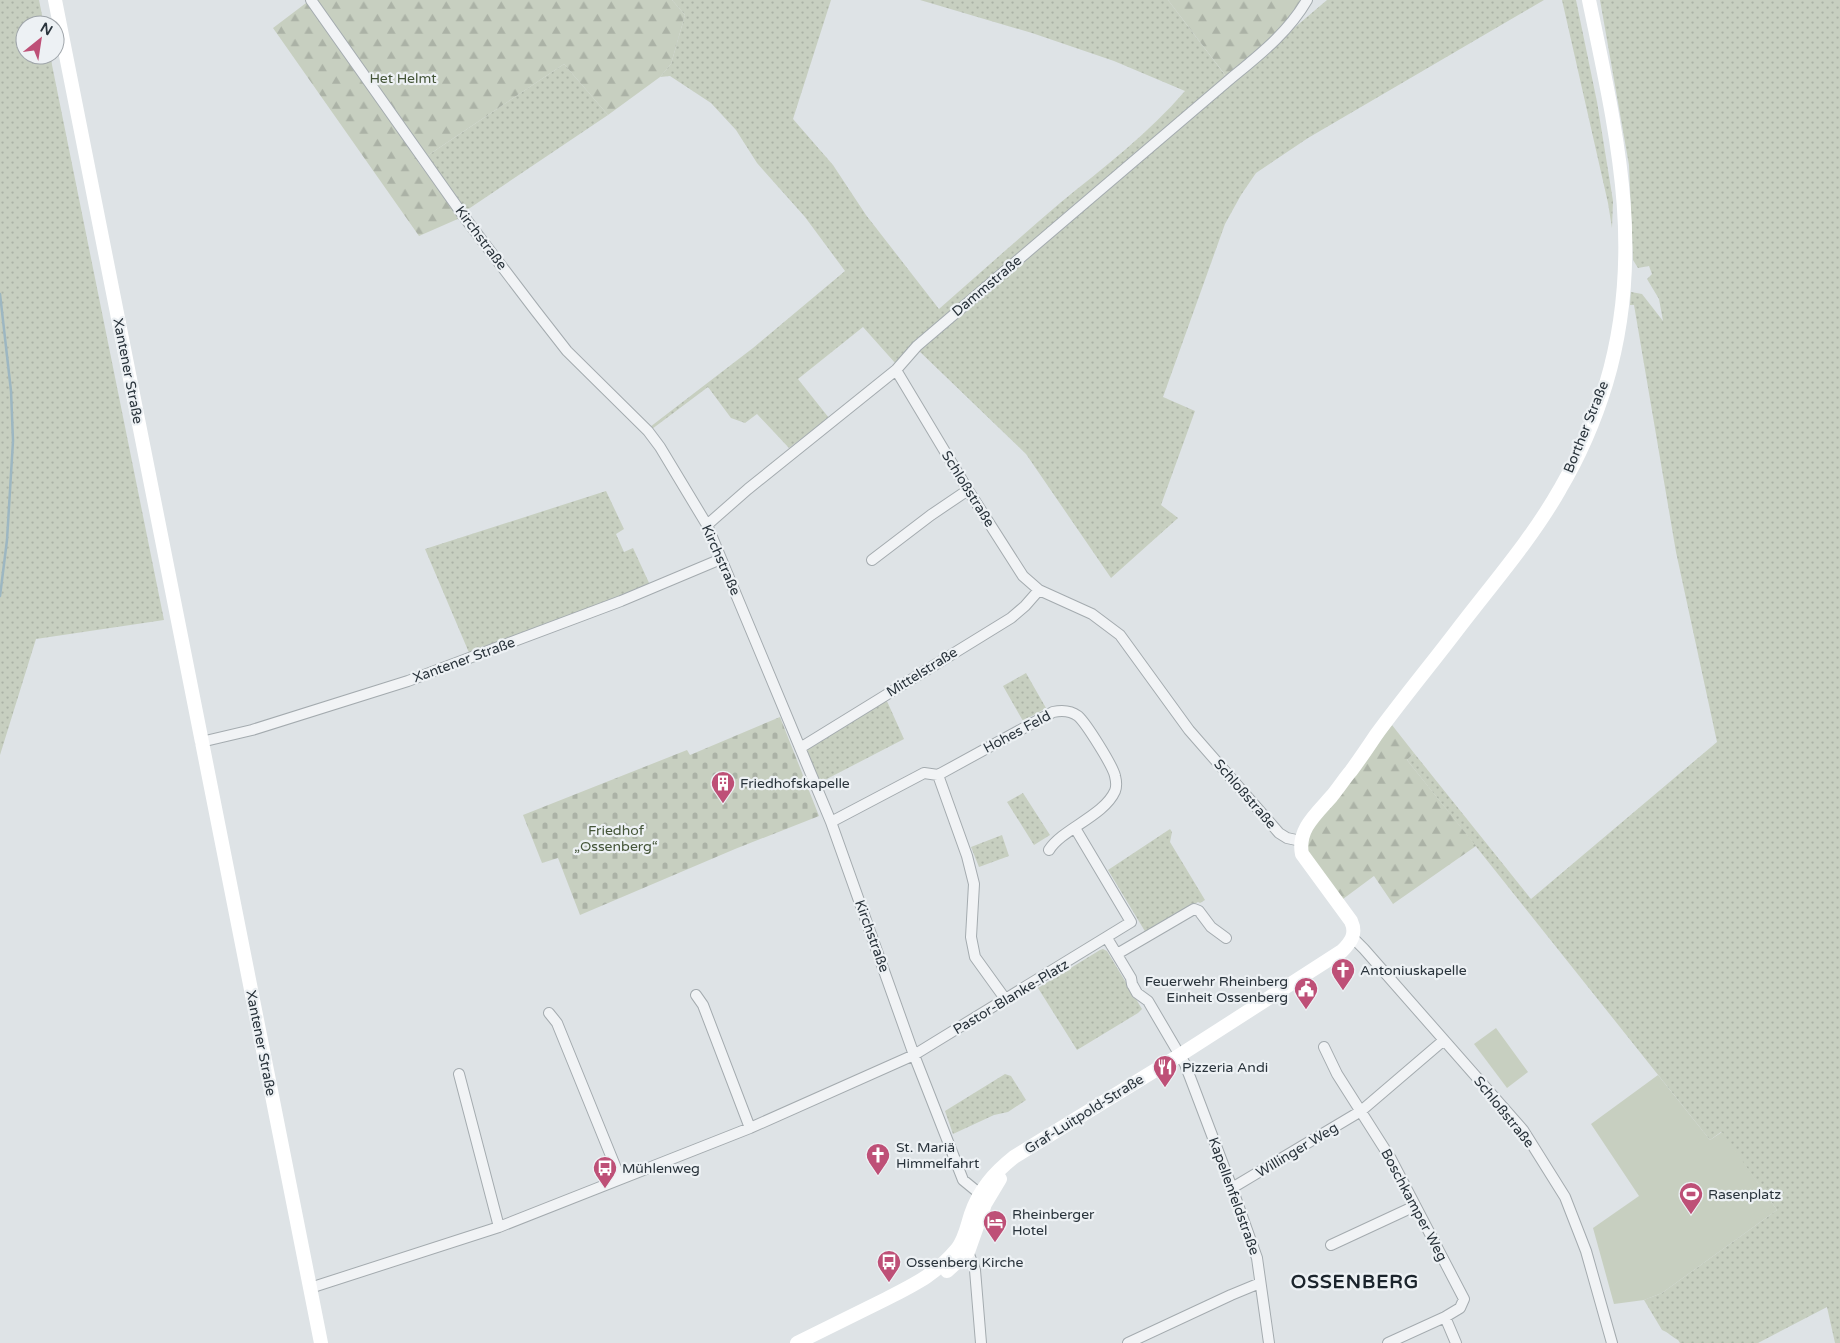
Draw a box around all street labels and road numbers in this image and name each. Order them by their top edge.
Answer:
street label: Kirchstraße [451,203,511,273]
street label: Dammstraße [949,252,1025,320]
street label: Xantener Straße [109,317,147,425]
street label: Borther Straße [1560,378,1612,475]
street label: Schloßstraße [938,448,998,530]
street label: Kirchstraße [698,522,744,598]
street label: Xantener Straße [411,634,517,686]
street label: Mittelstraße [883,643,961,701]
street label: Hohes Feld [980,707,1054,757]
street label: Schloßstraße [1210,756,1280,832]
street label: Kirchstraße [851,898,893,975]
street label: Pastor-Blanke-Platz [950,956,1072,1038]
street label: Xantener Straße [242,989,280,1097]
street label: Graf-Luitpold-Straße [1021,1070,1147,1158]
street label: Schloßstraße [1470,1073,1538,1151]
street label: Willinger Weg [1253,1119,1341,1181]
street label: Kapellenfeldstraße [1205,1135,1263,1257]
street label: Boschkamper Weg [1377,1146,1451,1264]

